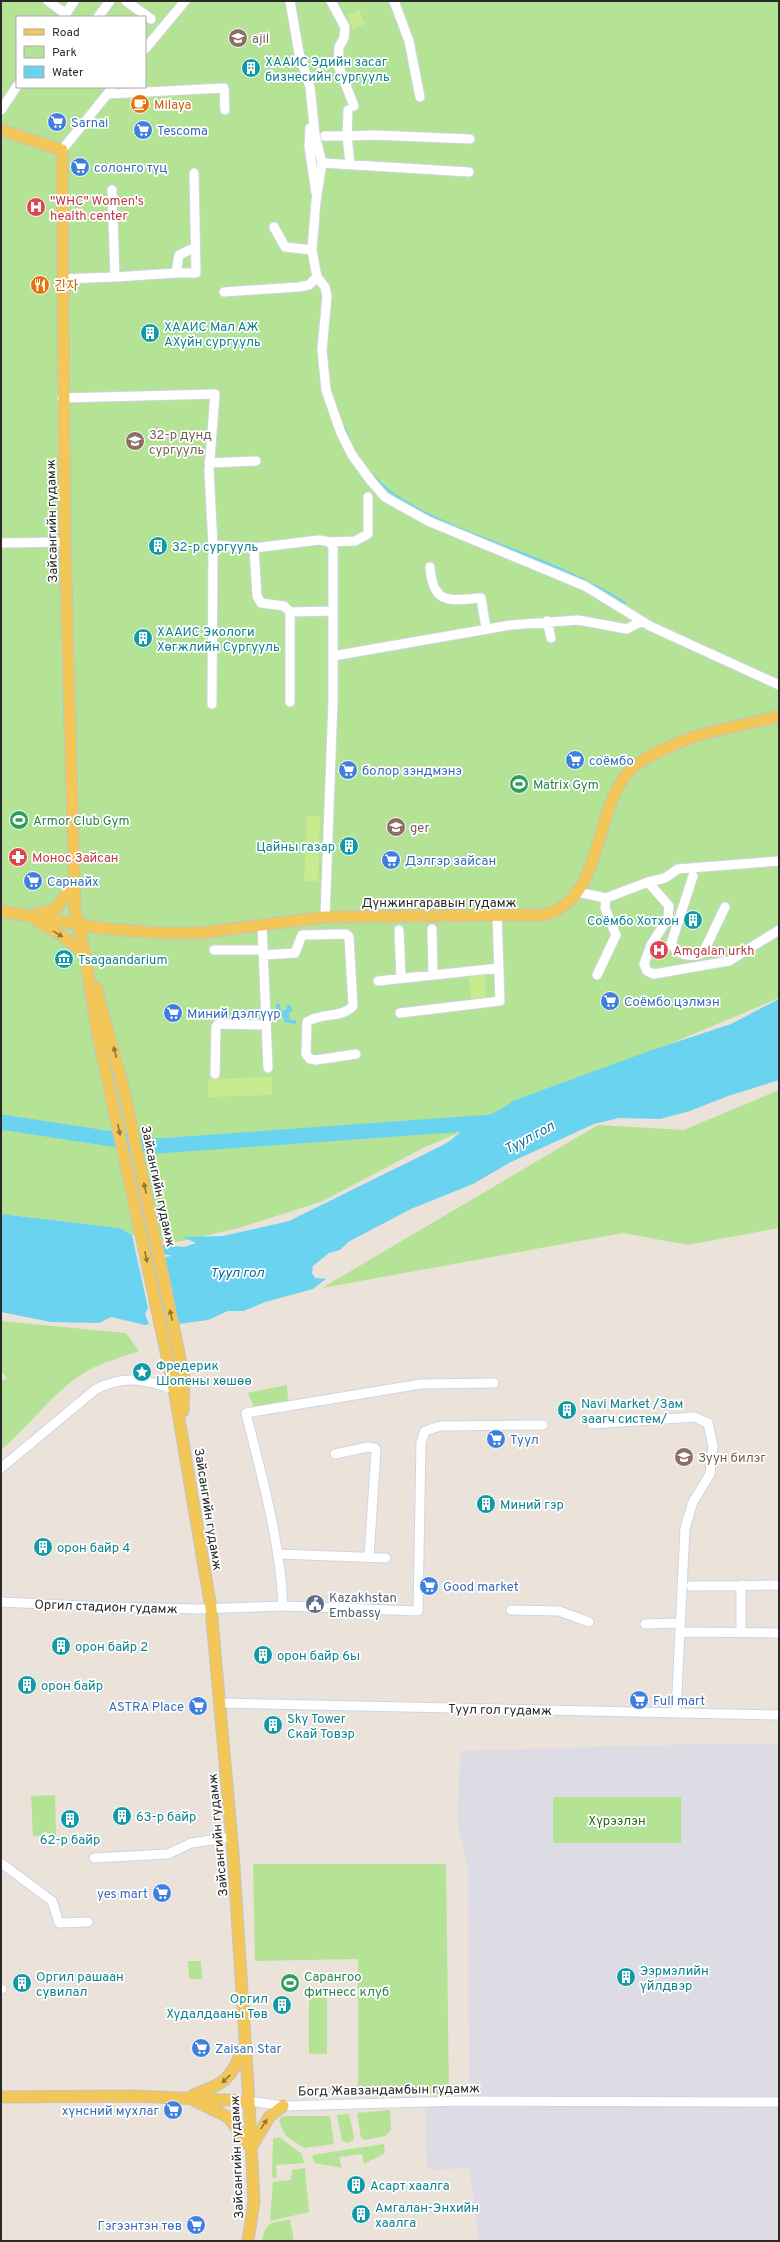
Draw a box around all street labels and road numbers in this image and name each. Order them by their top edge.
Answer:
street label: Зайсангийн гудамж [44,459,62,583]
street label: Дүнжингаравын гудамж [361,896,517,912]
street label: Зайсангийн гудамж [136,1124,178,1249]
street label: Зайсангийн гудамж [189,1447,225,1572]
street label: Оргил стадион гудамж [34,1598,178,1618]
street label: Туул гол гудамж [448,1702,552,1720]
street label: Зайсангийн гудамж [206,1772,232,1897]
street label: Богд Жавзандамбын гудамж [298,2081,480,2101]
street label: Зайсангийн гудамж [228,2095,248,2219]

